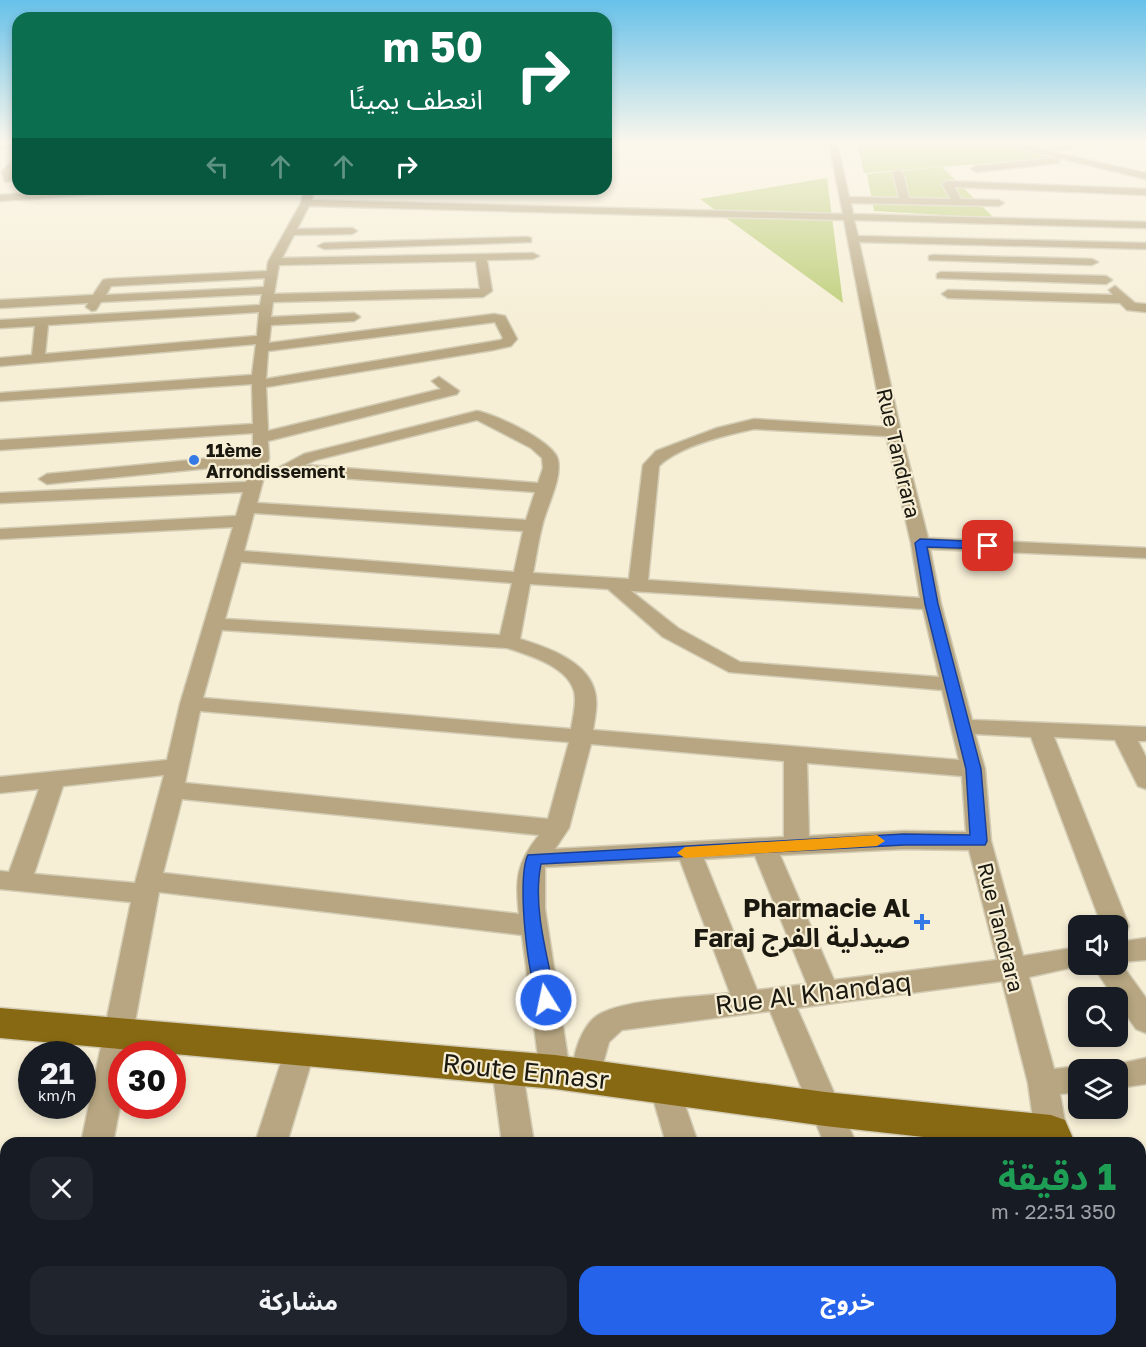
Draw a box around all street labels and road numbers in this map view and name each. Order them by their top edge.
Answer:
street label: Rue Tandrara [871,386,927,520]
street label: Rue Tandrara [972,860,1030,994]
street label: Rue Al Khandaq [713,966,913,1020]
street label: Route Ennasr [441,1047,611,1095]

